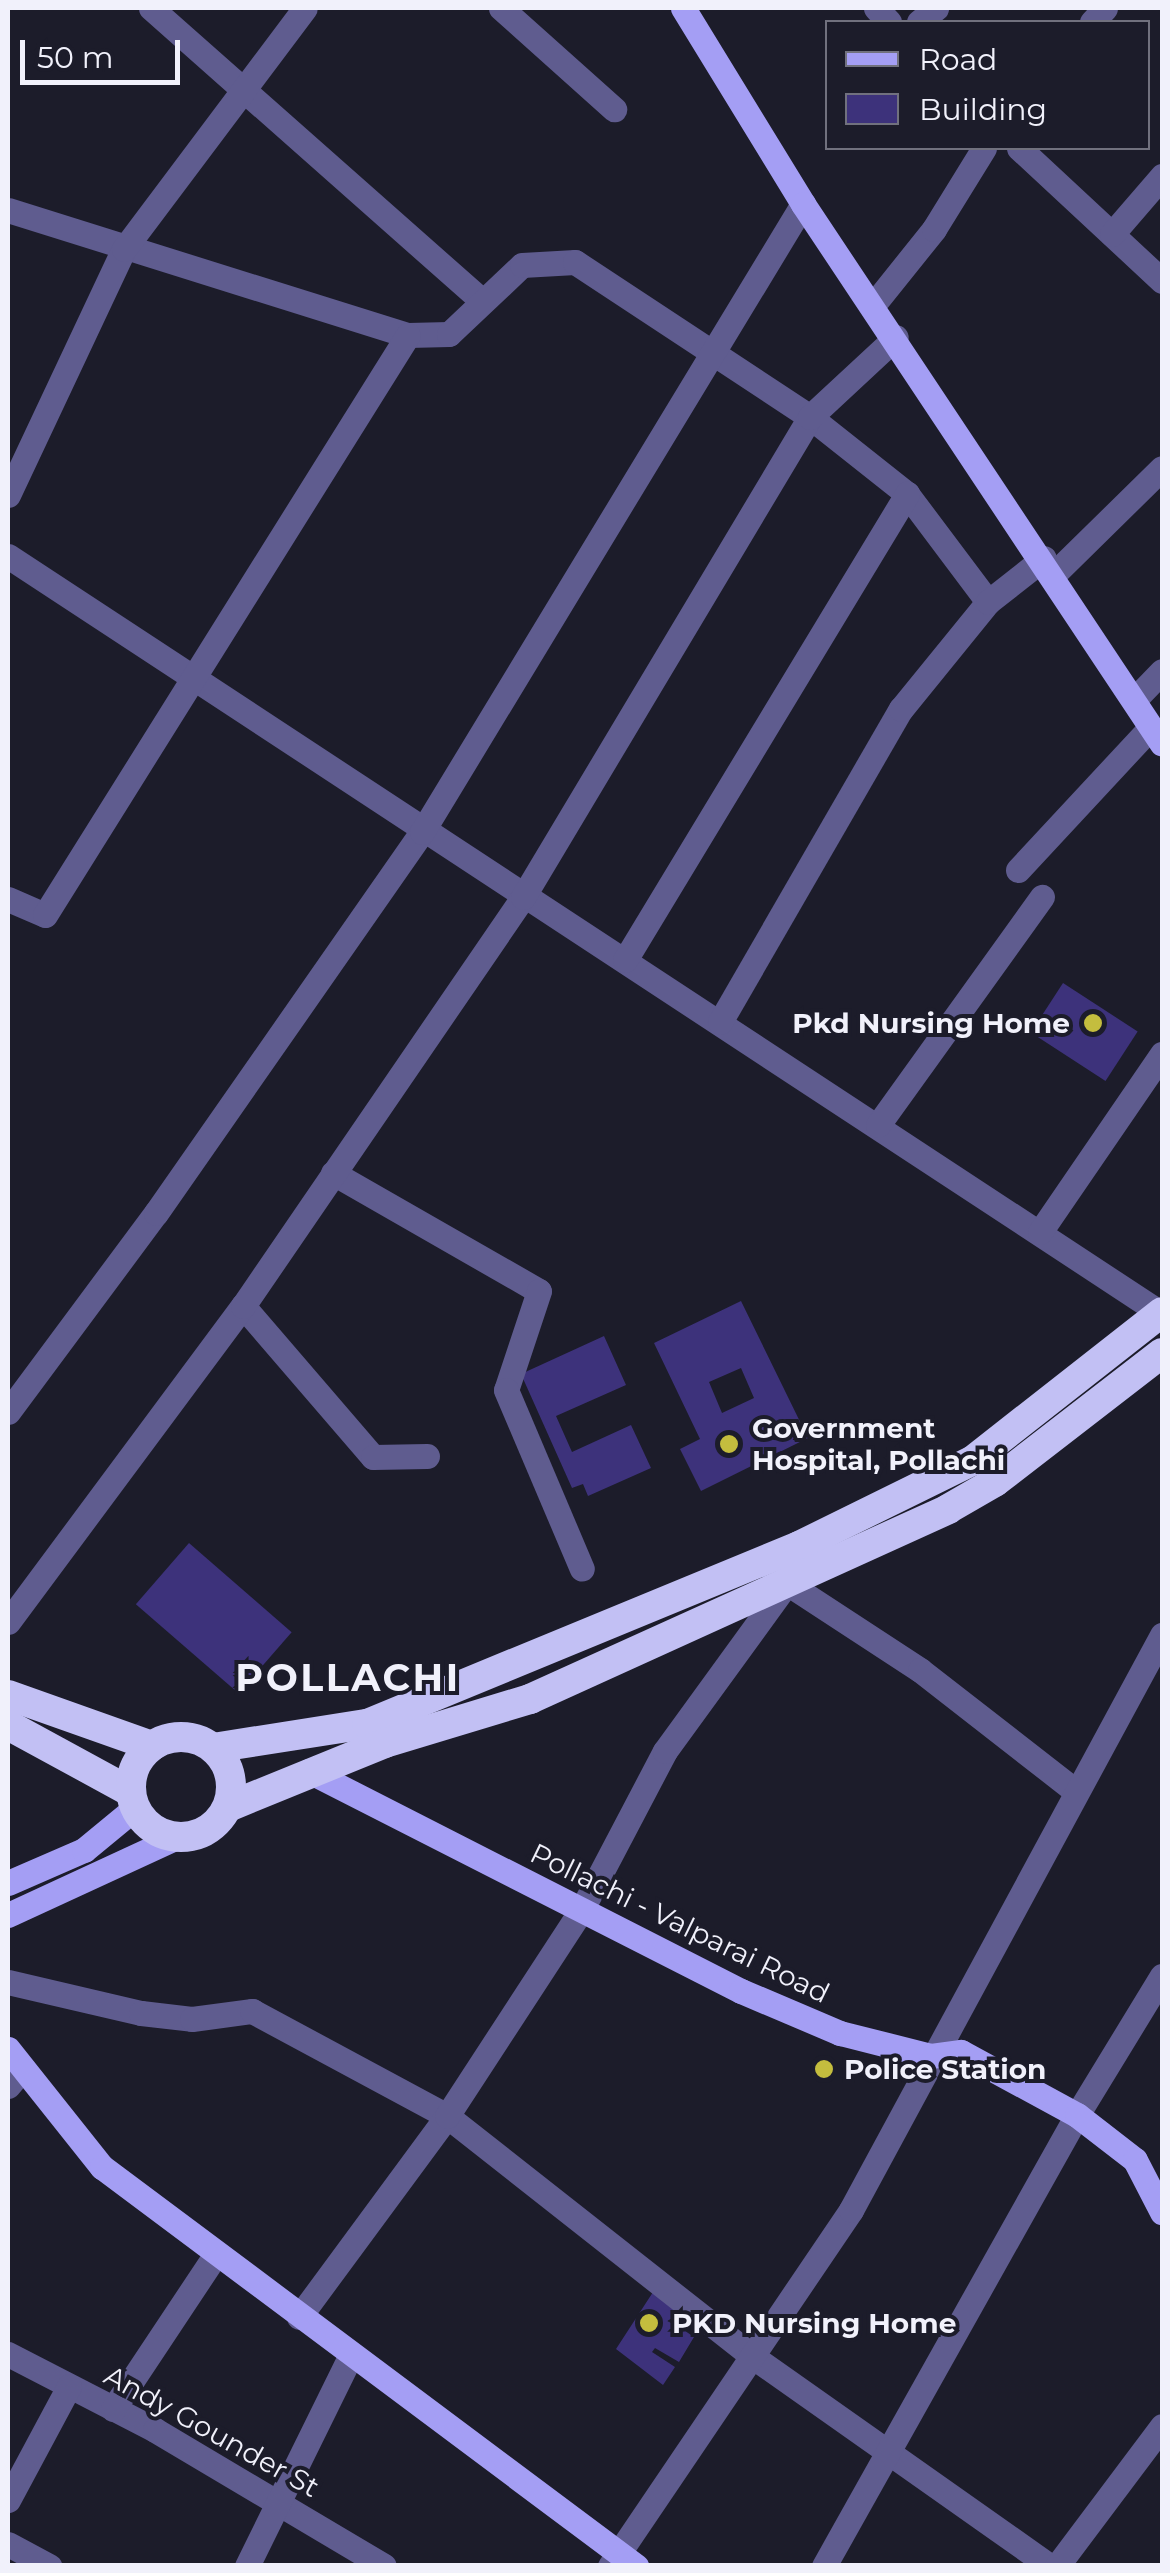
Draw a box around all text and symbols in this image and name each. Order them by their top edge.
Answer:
scale bar [25,20,185,82]
legend [825,20,1150,150]
text: 50 m [37,39,114,76]
text: Road [919,41,997,78]
text: Building [919,91,1047,128]
place label: Pkd Nursing Home [792,1006,1070,1040]
marker: Pkd Nursing Home [1080,1010,1106,1036]
place label: Government Hospital, Pollachi [752,1411,1005,1477]
marker: Government Hospital, Pollachi [716,1431,742,1457]
district label: POLLACHI [235,1655,461,1701]
street label: Pollachi - Valparai Road [525,1836,835,2010]
place label: Police Station [844,2052,1046,2086]
marker: Police Station [813,2058,835,2080]
place label: PKD Nursing Home [672,2306,956,2340]
marker: PKD Nursing Home [636,2310,662,2336]
street label: Andy Gounder St [99,2358,325,2504]

